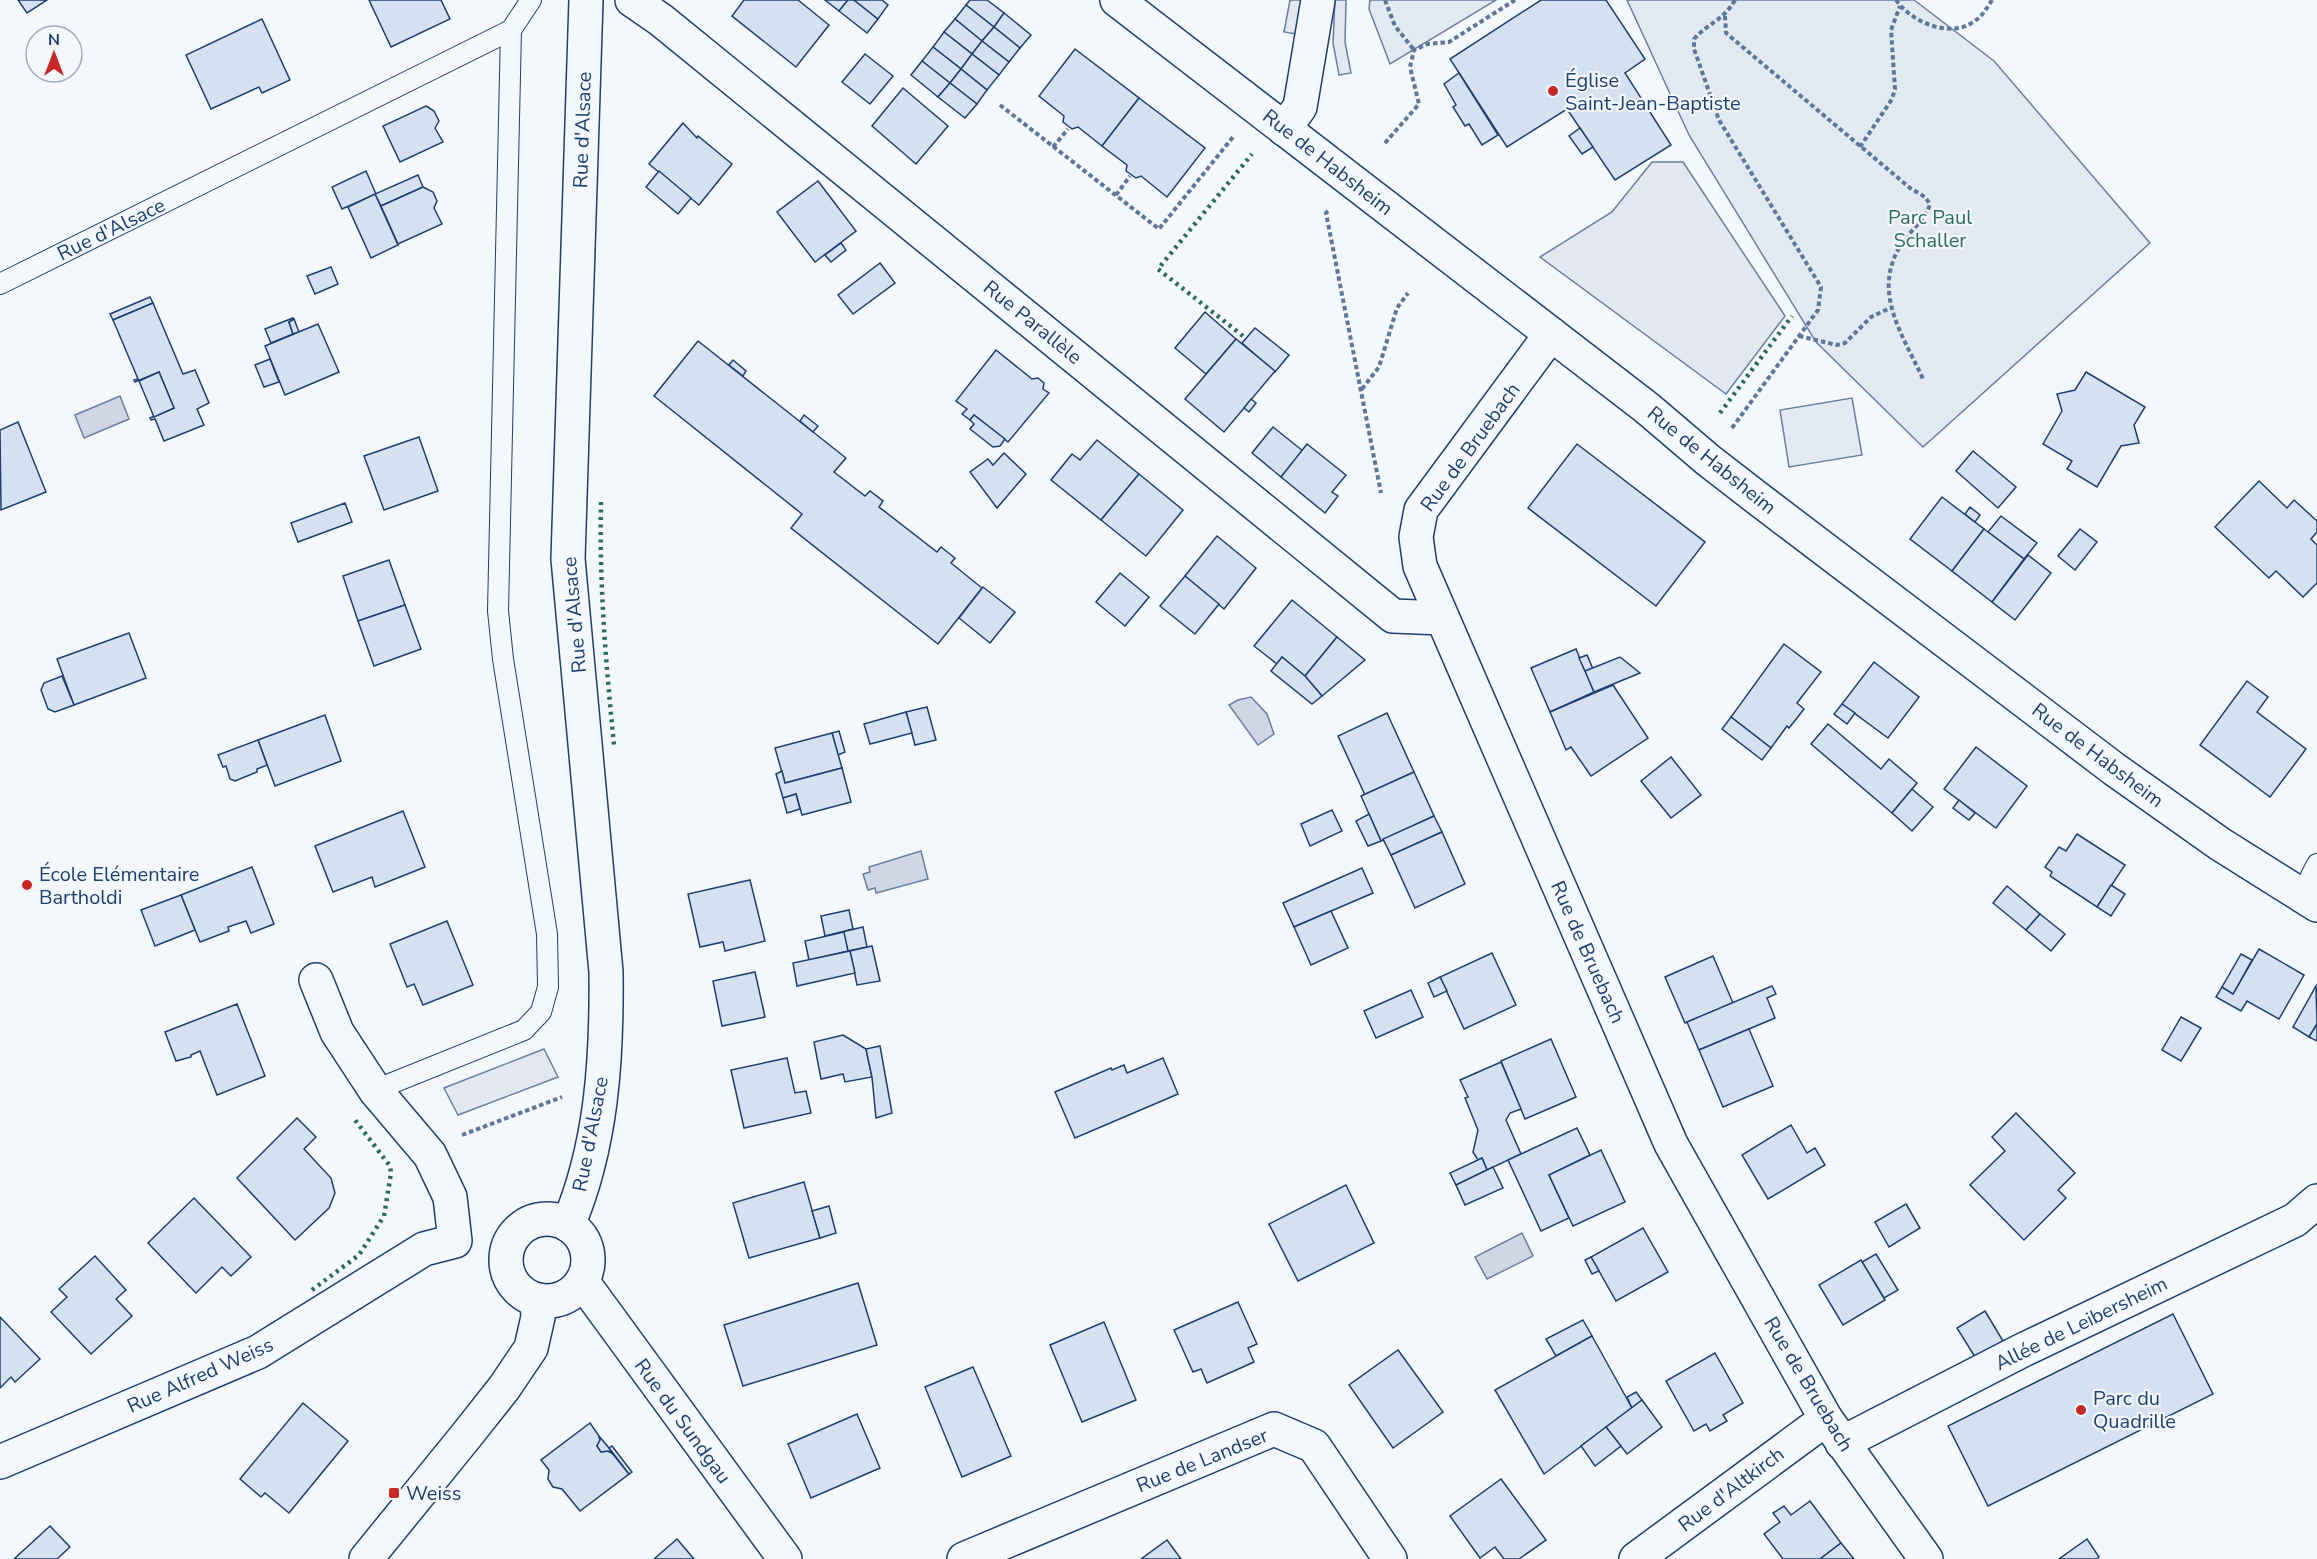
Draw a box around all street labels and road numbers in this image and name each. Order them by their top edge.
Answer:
street label: Rue d'Alsace [567,71,598,189]
street label: Rue de Habsheim [1257,103,1399,222]
street label: Rue d'Alsace [53,192,170,267]
street label: Rue Parallèle [978,274,1088,371]
street label: Rue de Bruebach [1414,377,1526,517]
street label: Rue de Habsheim [1642,400,1782,521]
street label: Rue d'Alsace [556,556,593,674]
street label: Rue de Habsheim [2026,697,2169,814]
street label: Rue de Bruebach [1544,877,1631,1028]
street label: Rue d'Alsace [566,1074,615,1194]
street label: Allée de Leibersheim [1990,1270,2172,1377]
street label: Rue de Bruebach [1758,1312,1860,1457]
street label: Rue Alfred Weiss [123,1331,278,1420]
street label: Rue du Sundgau [628,1353,737,1489]
street label: Rue de Landser [1132,1422,1272,1499]
street label: Rue d'Altkirch [1673,1441,1790,1538]

